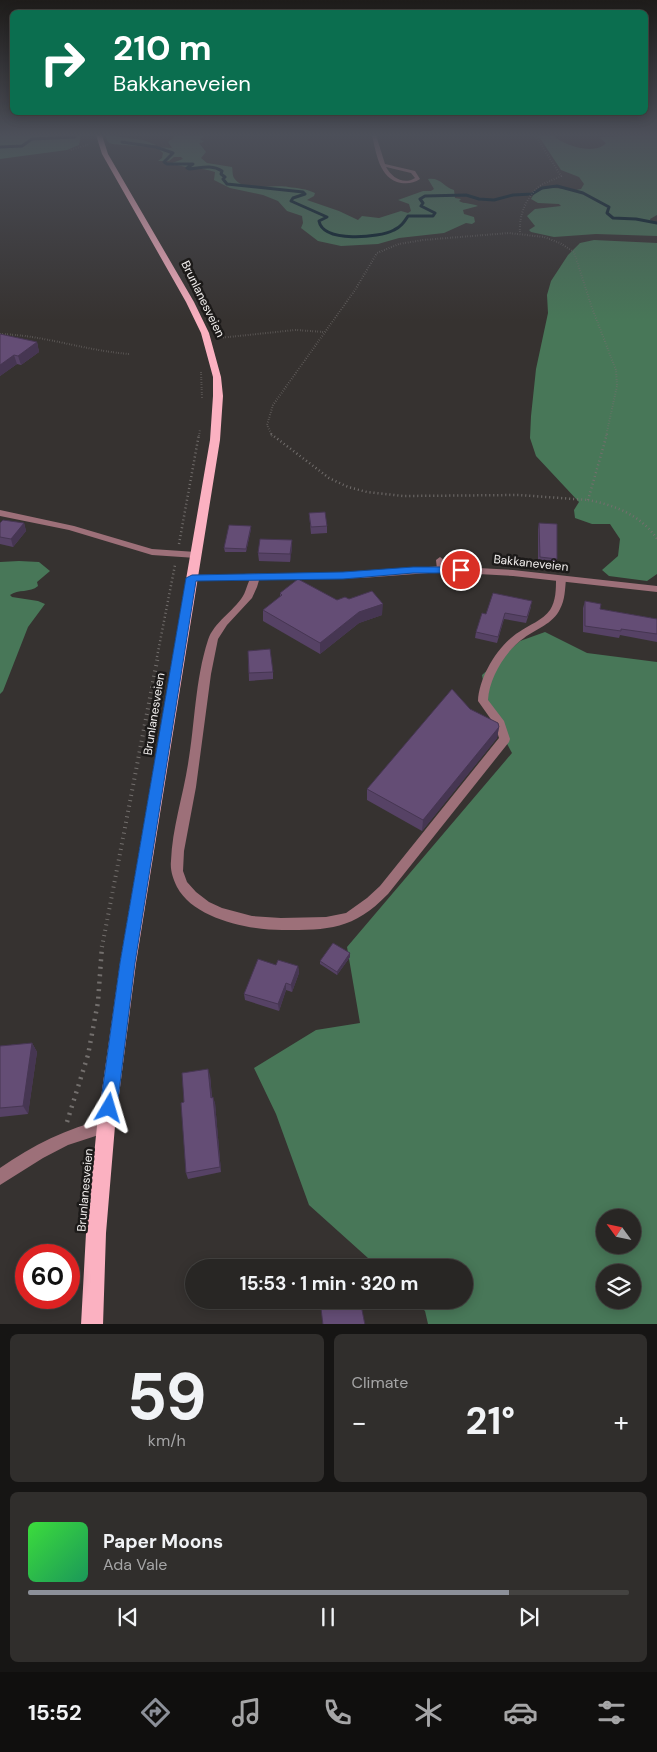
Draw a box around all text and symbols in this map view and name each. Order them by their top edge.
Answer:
text: 210 m [113,25,212,71]
icon: right [30,30,95,95]
text: Bakkaneveien [113,69,251,98]
street label: Brunlanesveien [178,258,229,340]
pin [440,549,482,591]
street label: Bakkaneveien [493,551,569,575]
icon: arrive [447,556,475,584]
street label: Brunlanesveien [140,671,168,756]
position arrow [82,1081,134,1133]
street label: Brunlanesveien [73,1148,97,1232]
north arrow [596,1209,641,1254]
map controls [596,1209,641,1309]
speed limit sign: 60 [15,1244,80,1309]
button: layers [596,1264,641,1309]
text: 15:53 · 1 min · 320 m [240,1271,418,1296]
text: 59 [127,1355,207,1439]
text: Climate [352,1372,408,1393]
text: 21° [465,1396,515,1446]
text: − [352,1404,367,1441]
text: + [614,1404,629,1441]
text: km/h [148,1430,186,1451]
text: Paper Moons [103,1529,223,1554]
text: Ada Vale [103,1554,167,1575]
icon: previous [114,1603,142,1631]
icon: pause [314,1603,342,1631]
icon: next [515,1603,543,1631]
icon: directions [138,1695,173,1730]
icon: music [229,1695,264,1730]
icon: phone [320,1695,355,1730]
icon: climate [411,1695,446,1730]
icon: car [503,1695,538,1730]
icon: filters [594,1695,629,1730]
text: 15:52 [28,1698,82,1727]

